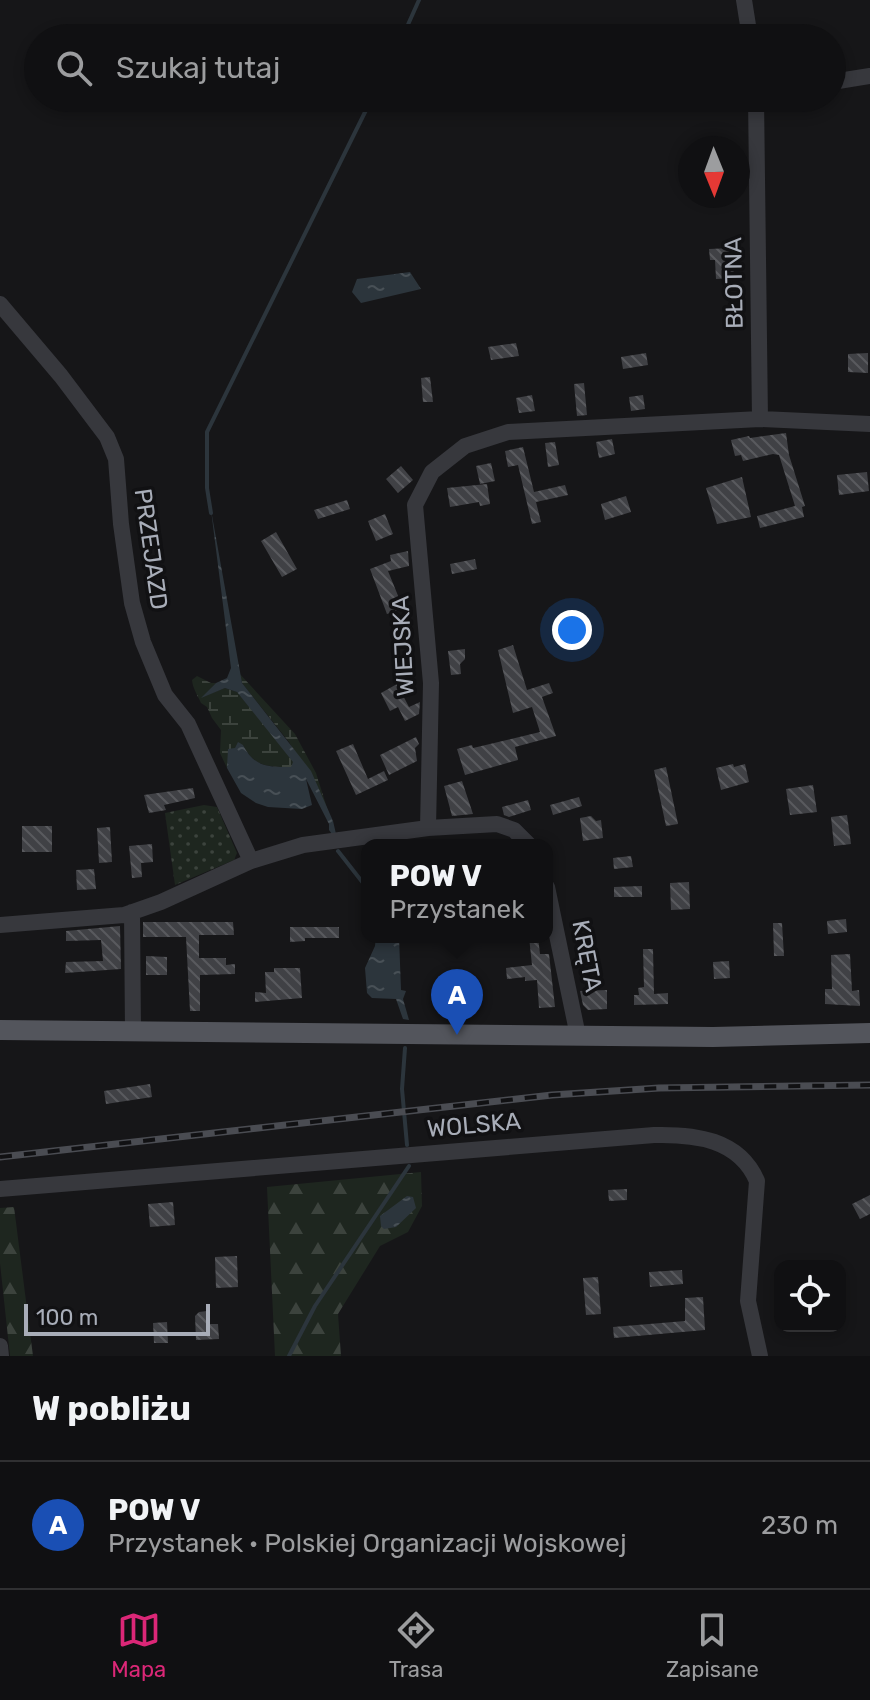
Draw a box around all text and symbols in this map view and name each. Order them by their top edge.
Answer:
search box [24,24,846,112]
icon: search [52,46,96,90]
text: Szukaj tutaj [116,50,280,86]
north arrow [678,136,750,208]
street label: BŁOTNA [719,237,749,329]
street label: PRZEJAZD [129,487,173,611]
street label: WIEJSKA [386,595,420,697]
your location [552,610,592,650]
popup [361,839,553,943]
text: POW V [389,858,482,894]
text: Przystanek [389,894,525,925]
street label: KRĘTA [566,918,608,994]
pin: A [431,969,483,1035]
street label: WOLSKA [426,1107,522,1143]
map controls [774,1260,846,1332]
button: locate [774,1260,846,1332]
scale bar [24,1300,210,1336]
text: 100 m [36,1304,98,1331]
text: W pobliżu [32,1388,191,1429]
text: POW V [108,1492,201,1528]
text: A [49,1510,67,1541]
text: 230 m [761,1510,838,1541]
text: Przystanek · Polskiej Organizacji Wojskowej [108,1528,627,1559]
tab: Mapa [111,1608,166,1683]
tab: Trasa [389,1608,443,1683]
tab: Zapisane [666,1608,759,1683]

